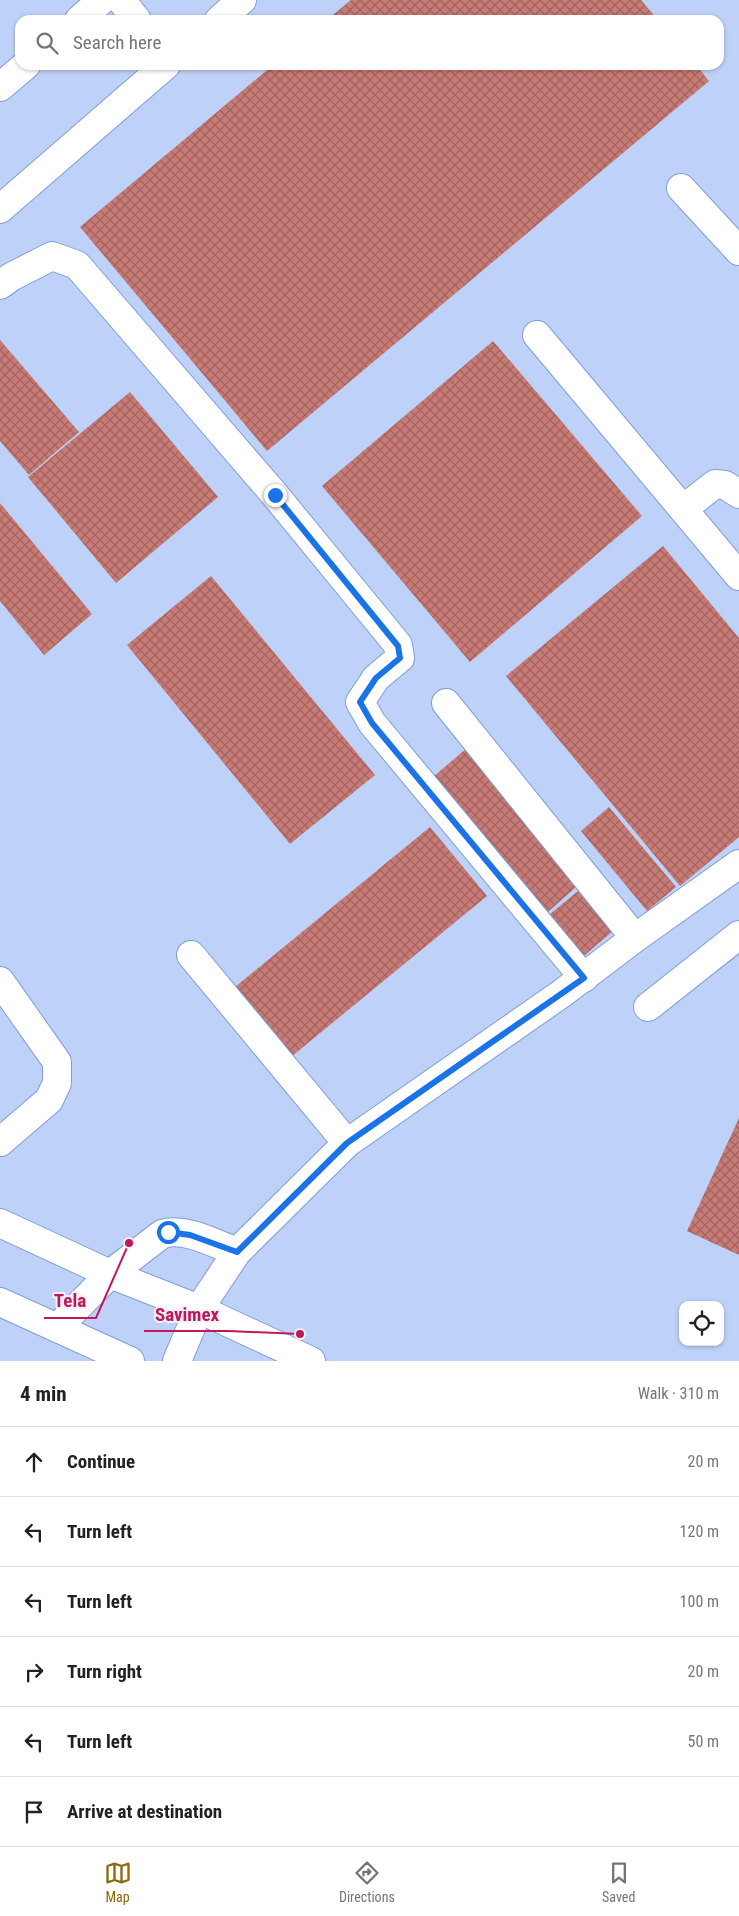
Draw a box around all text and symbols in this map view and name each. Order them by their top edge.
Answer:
search box [15,15,724,70]
icon: search [33,29,61,57]
text: Search here [73,31,161,54]
route end [264,484,287,507]
route start [157,1221,180,1244]
callout: Tela [44,1284,96,1318]
text: Tela [54,1289,86,1312]
callout: Savimex [144,1297,229,1331]
map controls [679,1301,724,1346]
button: locate [679,1301,724,1346]
text: Savimex [155,1303,219,1326]
text: 4 min [20,1382,67,1406]
text: Walk · 310 m [638,1384,719,1403]
icon: ahead [20,1448,48,1476]
text: Continue [67,1450,135,1473]
text: 20 m [687,1452,719,1471]
icon: left [20,1518,48,1546]
text: Turn left [67,1520,132,1543]
text: 120 m [680,1522,719,1541]
icon: left [20,1588,48,1616]
text: Turn left [67,1590,132,1613]
text: 100 m [680,1592,719,1611]
icon: right [20,1658,48,1686]
text: Turn right [67,1660,142,1683]
text: 20 m [687,1662,719,1681]
icon: left [20,1728,48,1756]
text: Turn left [67,1730,132,1753]
text: 50 m [687,1732,719,1751]
icon: arrive [20,1798,48,1826]
text: Arrive at destination [67,1800,222,1823]
tab: Map [104,1859,132,1905]
tab: Directions [339,1859,395,1905]
tab: Saved [602,1859,635,1905]

